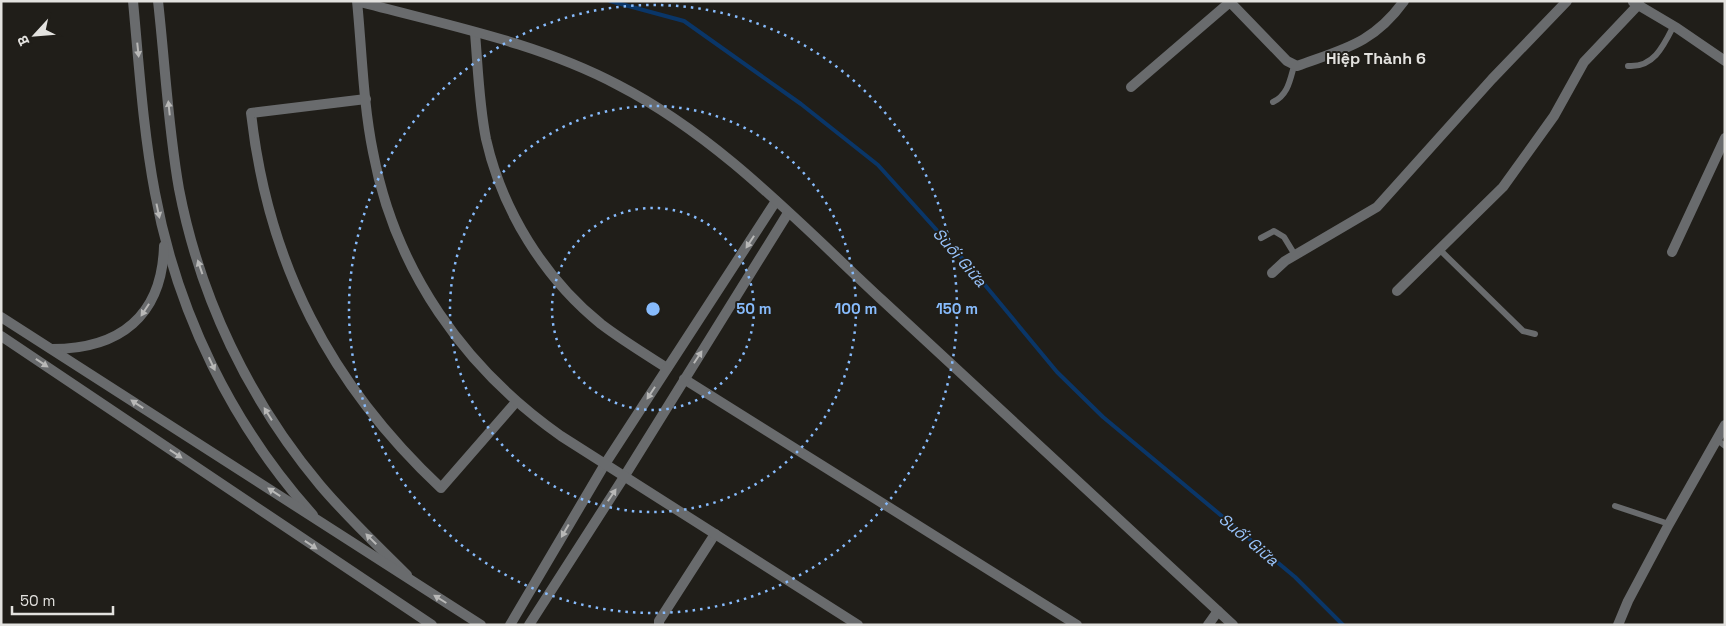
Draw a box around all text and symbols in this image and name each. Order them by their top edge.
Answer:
north arrow [10,10,60,60]
text: B [13,33,33,49]
one-way arrow [134,42,142,58]
district label: Hiệp Thành 6 [1326,48,1426,69]
one-way arrow [165,100,173,116]
one-way arrow [155,203,163,219]
water label: Suối Giữa [928,223,992,292]
one-way arrow [745,236,754,249]
one-way arrow [195,260,203,275]
text: 50 m [736,299,772,318]
text: 100 m [835,299,877,318]
text: 150 m [936,299,978,318]
centre of rings [644,300,662,318]
one-way arrow [140,303,150,316]
one-way arrow [693,351,703,364]
one-way arrow [208,357,216,371]
one-way arrow [35,359,48,368]
one-way arrow [646,386,656,400]
one-way arrow [131,400,144,409]
one-way arrow [264,408,273,421]
one-way arrow [170,449,183,459]
one-way arrow [267,487,281,497]
one-way arrow [607,489,617,502]
water label: Suối Giữa [1215,508,1283,571]
one-way arrow [561,524,570,537]
one-way arrow [365,534,377,546]
one-way arrow [305,540,318,549]
scale bar [12,584,114,616]
text: 50 m [20,591,55,610]
one-way arrow [433,595,447,604]

